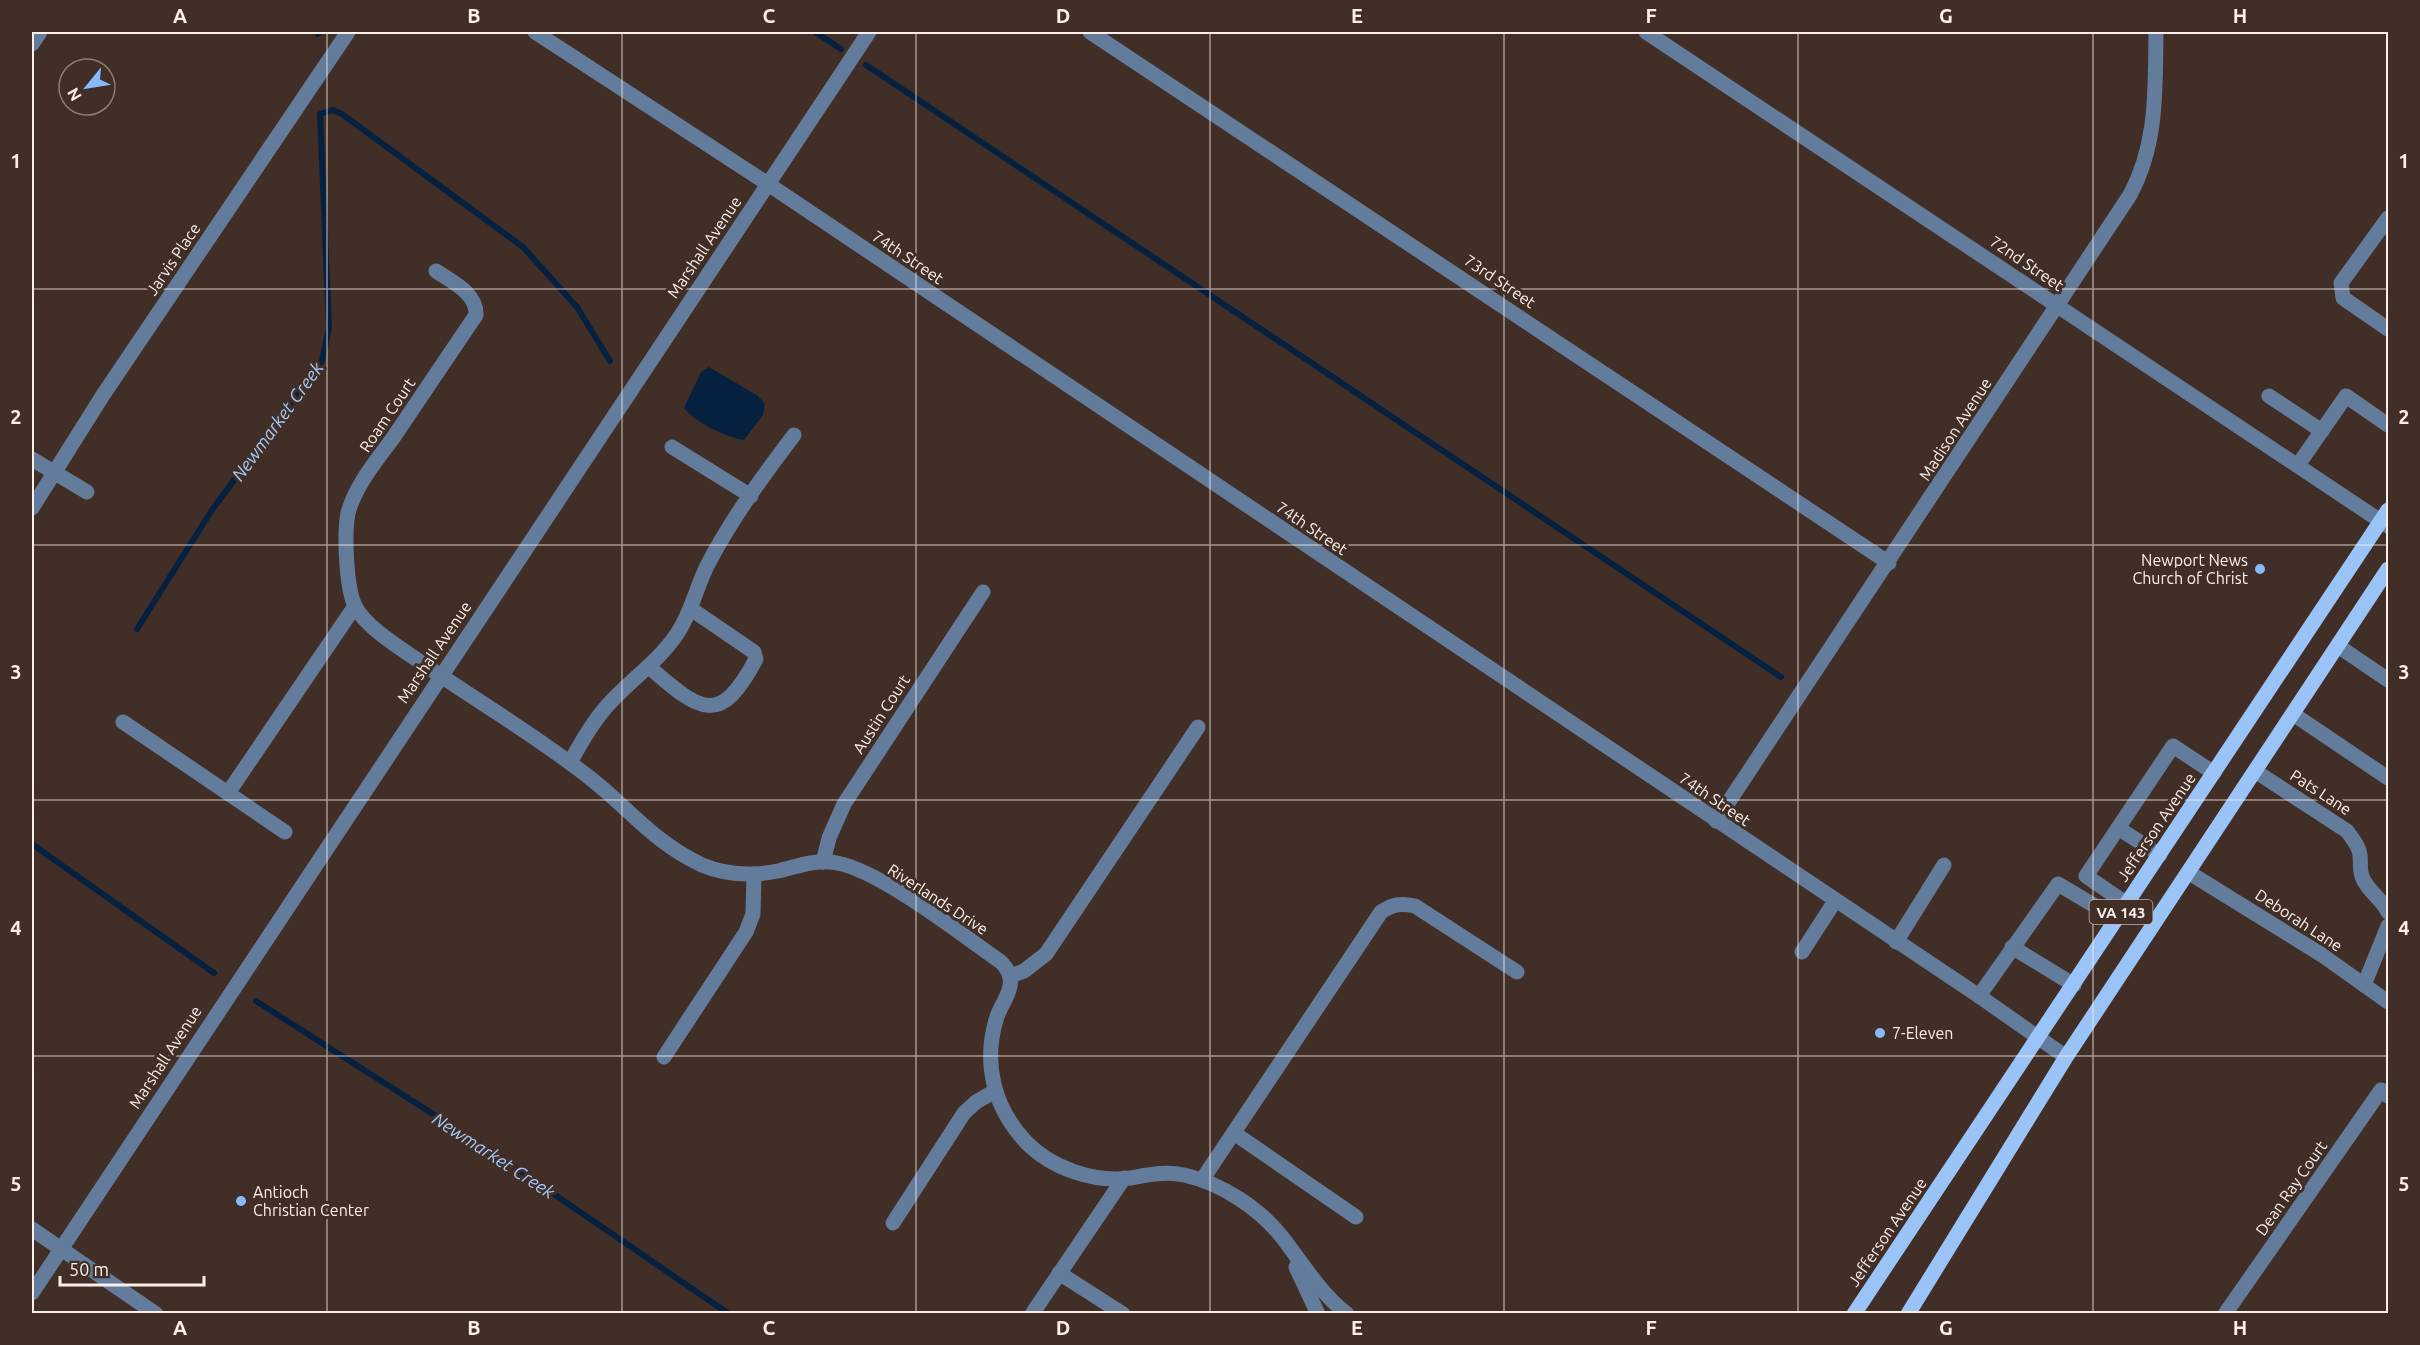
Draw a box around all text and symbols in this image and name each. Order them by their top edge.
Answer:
text: A [173,4,187,27]
text: B [467,4,481,27]
text: C [763,4,776,27]
text: D [1056,4,1070,27]
text: E [1351,4,1363,27]
text: F [1645,4,1657,27]
text: G [1939,4,1953,27]
text: H [2233,4,2247,27]
north arrow [57,57,117,117]
text: N [63,85,85,104]
text: 1 [10,149,22,172]
text: 1 [2398,149,2410,172]
street label: Marshall Avenue [663,193,745,301]
street label: Jarvis Place [142,220,204,298]
street label: 74th Street [869,227,948,288]
street label: 72nd Street [1987,232,2068,295]
street label: 73rd Street [1461,251,1540,312]
water label: Newmarket Creek [227,357,327,484]
street label: Roam Court [356,374,419,456]
street label: Madison Avenue [1915,374,1995,484]
text: 2 [10,405,22,428]
text: 2 [2398,405,2410,428]
street label: 74th Street [1273,498,1352,559]
place label: Newport News Church of Christ [2132,551,2249,587]
marker: Newport News Church of Christ [2253,562,2267,576]
street label: Marshall Avenue [393,598,475,706]
text: 3 [10,660,22,683]
text: 3 [2398,660,2410,683]
street label: Austin Court [849,671,913,757]
street label: Pats Lane [2287,766,2355,818]
street label: 74th Street [1676,769,1755,830]
street label: Jefferson Avenue [2113,769,2199,885]
street label: Riverlands Drive [885,860,991,938]
street label: Deborah Lane [2252,885,2346,955]
road number: VA 143 [2090,900,2152,924]
text: 4 [10,916,22,939]
text: 4 [2398,916,2410,939]
street label: Marshall Avenue [125,1002,205,1112]
place label: 7-Eleven [1892,1024,1953,1042]
marker: 7-Eleven [1873,1026,1887,1040]
water label: Newmarket Creek [429,1108,560,1202]
street label: Dean Ray Court [2252,1137,2331,1239]
text: 5 [10,1172,22,1195]
text: 5 [2398,1172,2410,1195]
street label: Jefferson Avenue [1844,1174,1930,1290]
place label: Antioch Christian Center [253,1183,369,1219]
marker: Antioch Christian Center [234,1194,248,1208]
scale bar [60,1249,204,1287]
text: 50 m [69,1259,109,1279]
text: A [173,1316,187,1339]
text: B [467,1316,481,1339]
text: C [763,1316,776,1339]
text: D [1056,1316,1070,1339]
text: E [1351,1316,1363,1339]
text: F [1645,1316,1657,1339]
text: G [1939,1316,1953,1339]
text: H [2233,1316,2247,1339]

